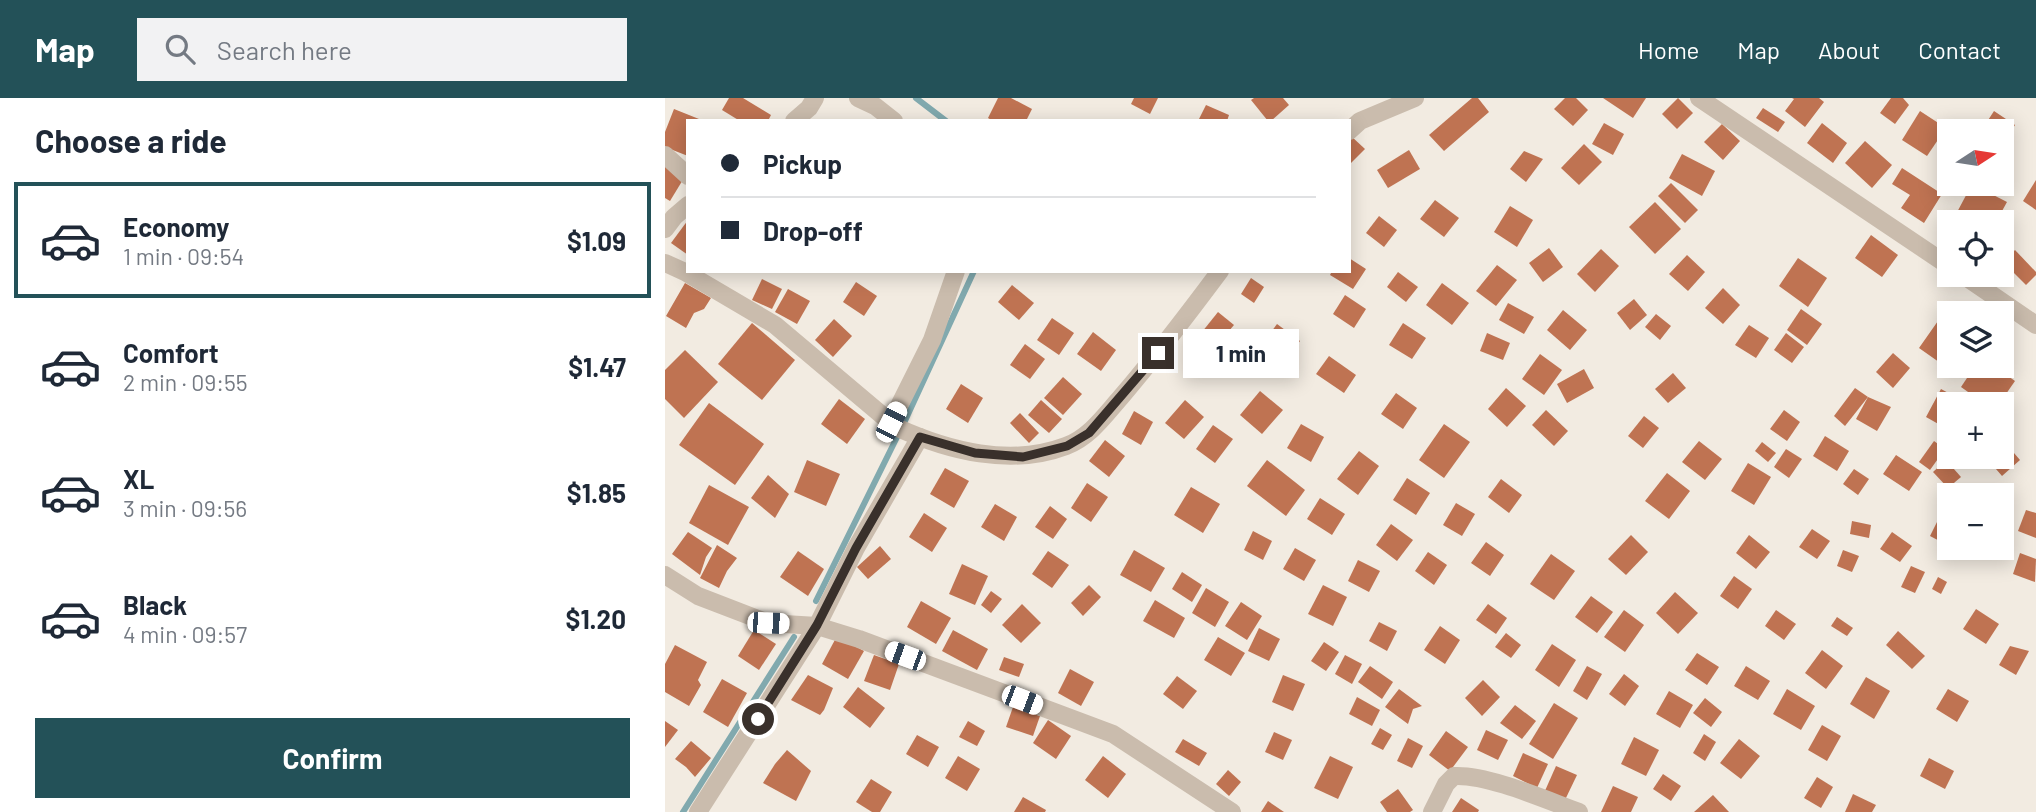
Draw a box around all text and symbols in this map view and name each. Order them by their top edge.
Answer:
search box [137,18,627,81]
text: Map [35,29,95,69]
icon: search [161,30,199,68]
text: Search here [217,34,352,65]
text: Home [1638,35,1699,64]
text: Map [1737,35,1780,64]
text: About [1818,35,1880,64]
text: Contact [1918,35,2001,64]
north arrow [1937,119,2014,196]
map controls [1937,119,2014,560]
text: Choose a ride [35,121,227,159]
text: Pickup [763,148,842,179]
icon: car [39,209,102,272]
button: locate [1937,210,2014,287]
text: Economy [123,211,229,242]
text: Drop-off [763,215,863,246]
text: $1.09 [567,225,626,256]
text: 1 min · 09:54 [123,242,244,270]
button: layers [1937,301,2014,378]
callout: 1 min [1183,328,1298,378]
icon: car [39,335,102,398]
text: Comfort [123,337,219,368]
route end [1142,337,1174,369]
text: 1 min [1216,339,1266,367]
text: $1.47 [568,351,626,382]
text: 2 min · 09:55 [123,368,248,396]
button: + [1937,392,2014,469]
car [873,399,910,445]
icon: car [39,461,102,524]
text: XL [123,463,154,494]
text: $1.85 [567,477,626,508]
button: − [1937,483,2014,560]
text: 3 min · 09:56 [123,494,247,522]
icon: car [39,587,102,650]
text: Black [123,589,187,620]
text: $1.20 [566,603,626,634]
car [747,612,790,634]
text: 4 min · 09:57 [123,620,247,648]
car [882,639,929,673]
car [999,683,1046,717]
route start [742,703,774,735]
button: Confirm [35,718,630,798]

